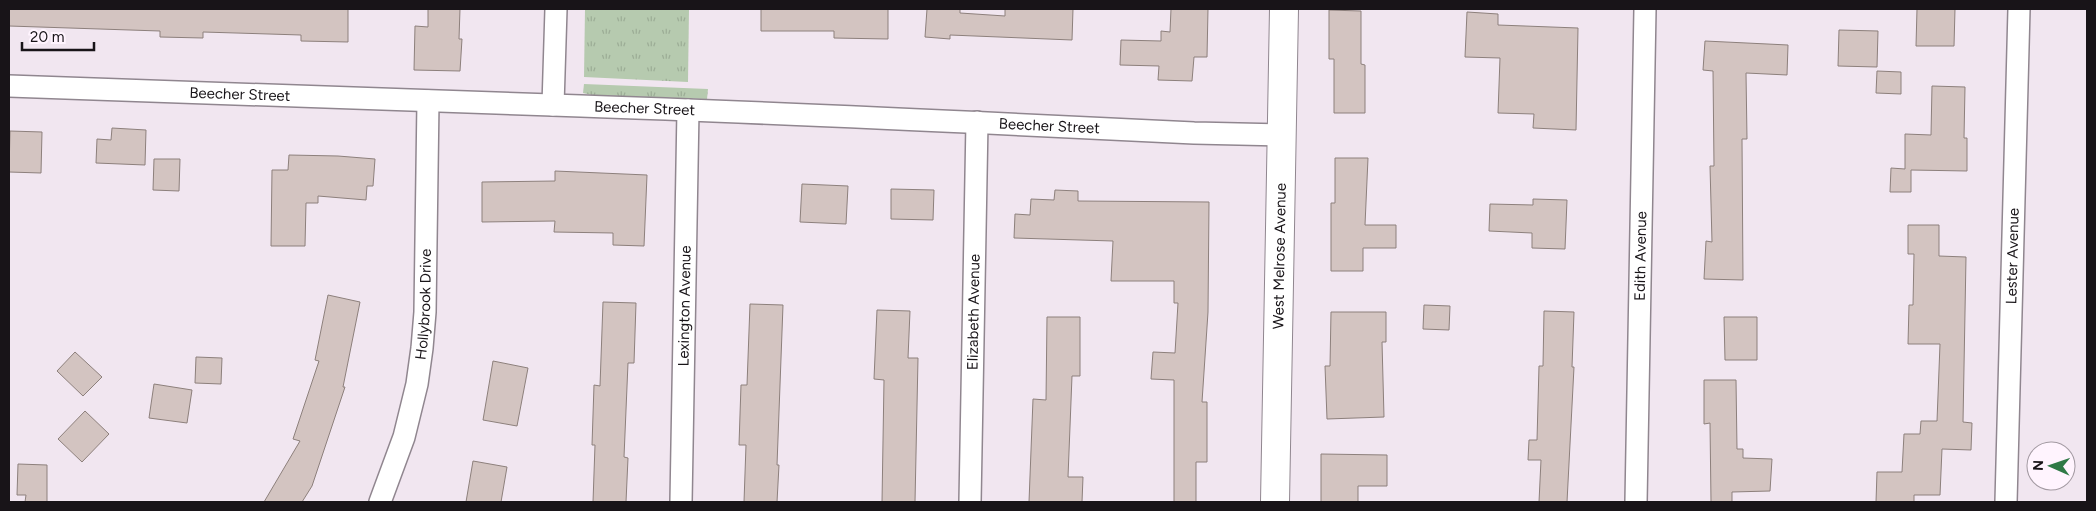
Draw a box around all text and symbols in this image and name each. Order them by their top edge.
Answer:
scale bar [22,20,95,52]
text: 20 m [30,28,64,46]
street label: Beecher Street [189,84,291,105]
street label: Beecher Street [594,97,696,119]
street label: Beecher Street [998,115,1101,137]
street label: West Melrose Avenue [1269,183,1290,329]
street label: Lester Avenue [2002,208,2023,305]
street label: Edith Avenue [1631,211,1650,301]
street label: Lexington Avenue [674,245,695,367]
street label: Hollybrook Drive [411,248,435,361]
street label: Elizabeth Avenue [963,254,984,370]
north arrow [2026,441,2076,491]
text: N [2030,460,2047,471]

